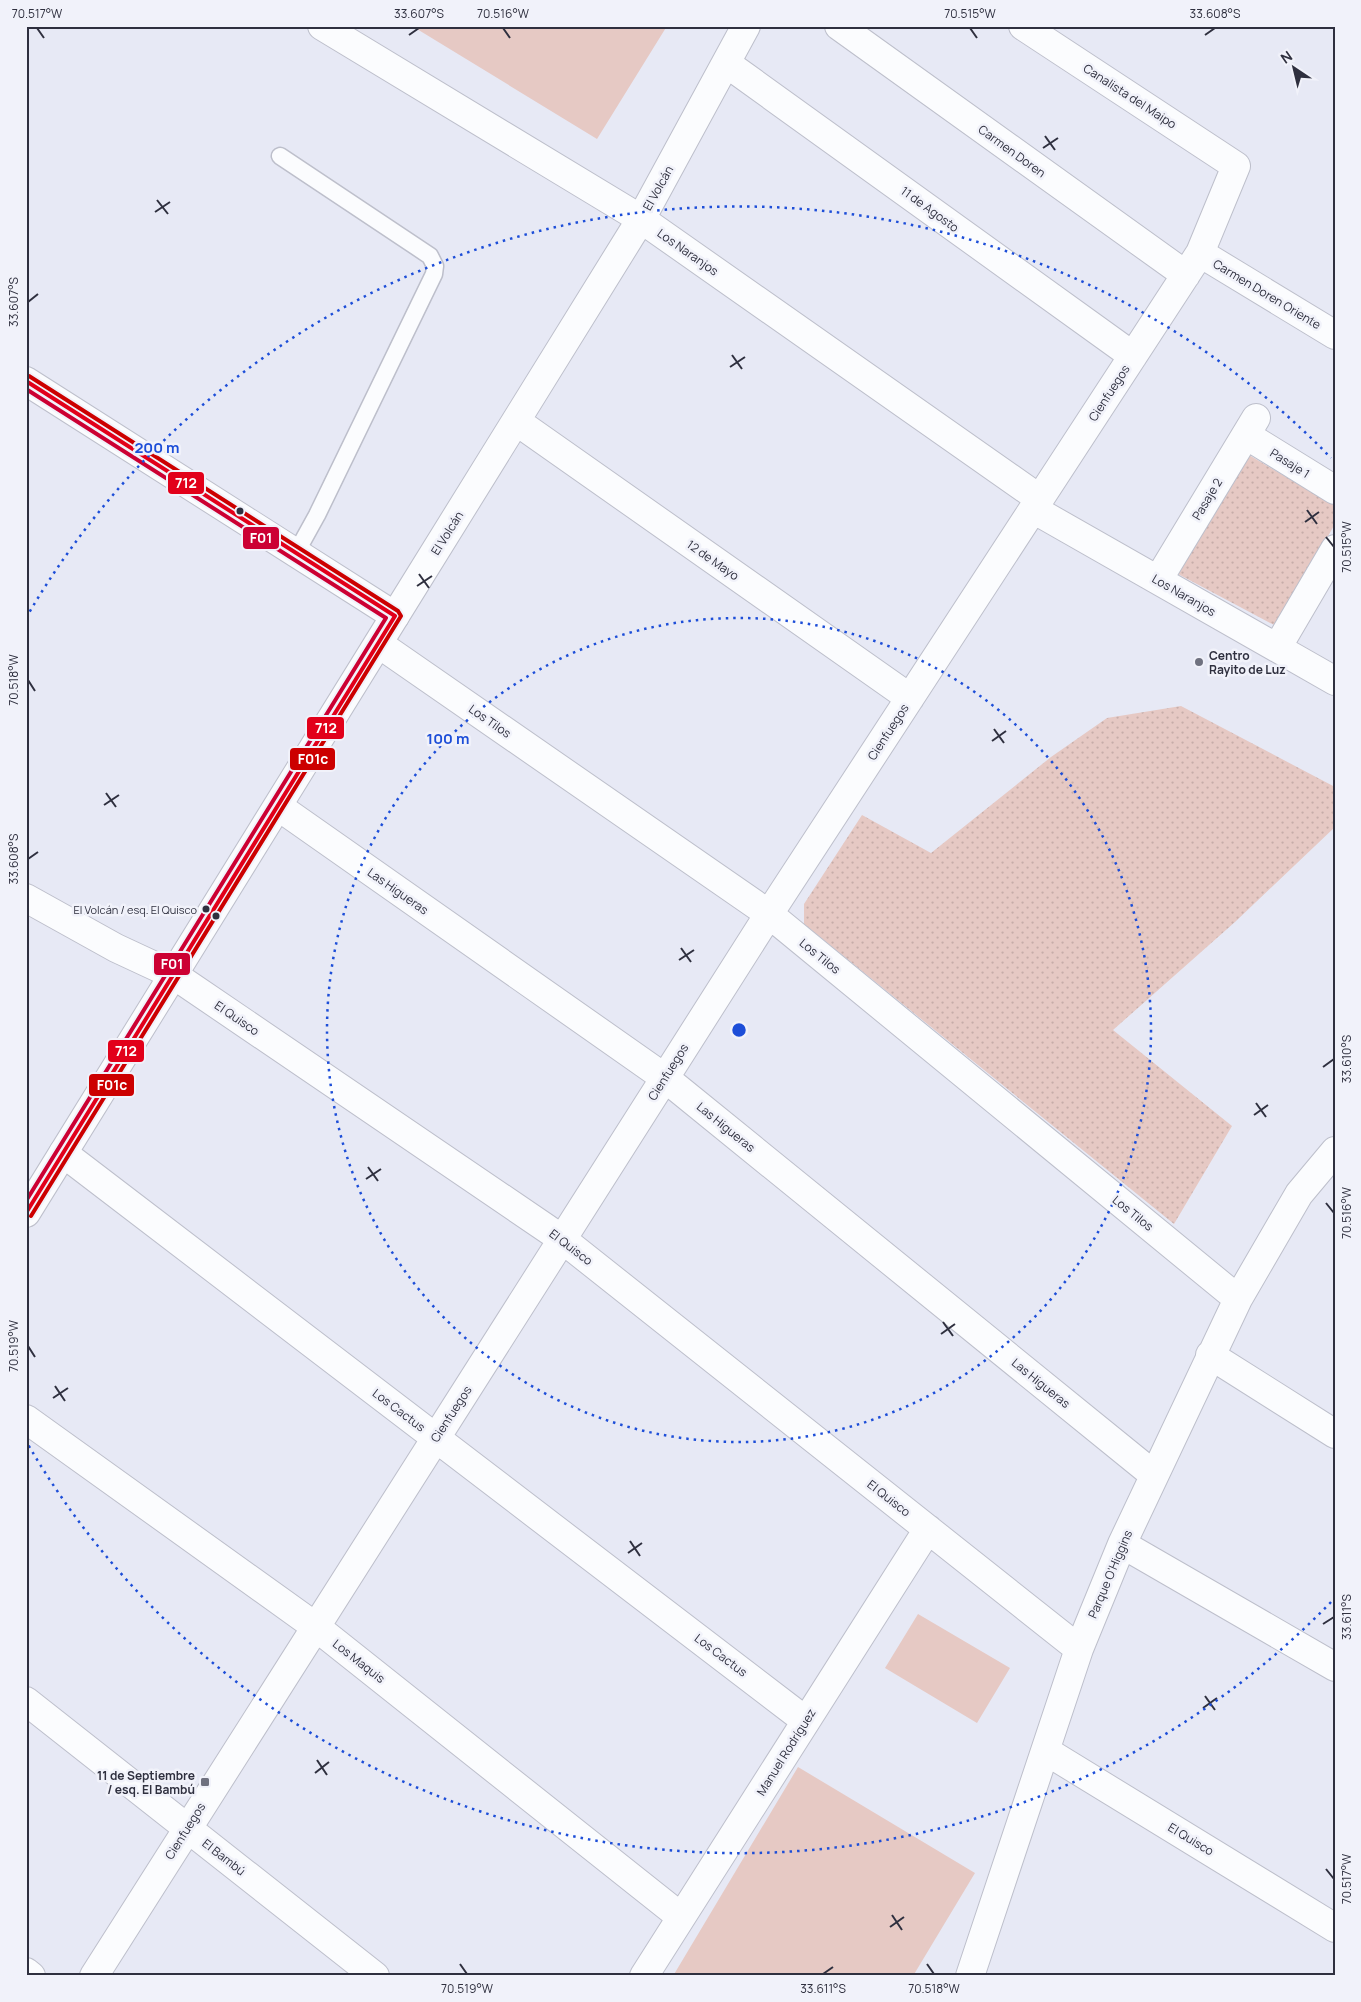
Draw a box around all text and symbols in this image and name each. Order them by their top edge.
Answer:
text: 70.517°W [12,5,63,22]
text: 33.607°S [394,5,444,22]
text: 70.516°W [477,5,530,22]
text: 70.515°W [944,5,997,22]
text: 33.608°S [1190,5,1240,22]
north arrow [1268,42,1318,92]
text: N [1277,46,1296,68]
street label: Canalista del Maipo [1080,59,1180,133]
street label: Carmen Doren [975,121,1049,181]
street label: El Volcán [639,163,677,213]
street label: 11 de Agosto [897,182,963,236]
street label: Los Naranjos [654,225,722,279]
street label: Carmen Doren Oriente [1210,255,1324,333]
text: 33.607°S [5,277,22,327]
street label: Cienfuegos [1084,361,1134,425]
text: 200 m [134,437,180,458]
street label: Pasaje 1 [1267,444,1313,482]
line badge: 712 [167,471,205,495]
text: 712 [175,473,197,492]
street label: Pasaje 2 [1188,475,1226,523]
unlabelled marker [235,506,245,516]
street label: El Volcán [427,508,467,558]
text: 70.515°W [1338,520,1355,573]
line badge: F01 [242,526,280,550]
text: F01 [250,528,272,547]
street label: 12 de Mayo [684,536,742,584]
street label: Los Naranjos [1149,570,1219,620]
place label: Centro Rayito de Luz [1209,647,1286,678]
text: 70.518°W [5,653,22,706]
marker: Centro Rayito de Luz [1193,656,1205,668]
street label: Los Tilos [465,700,515,742]
street label: Cienfuegos [863,700,913,764]
line badge: 712 [306,716,345,740]
text: 712 [315,718,337,737]
text: 100 m [427,728,469,749]
line badge: F01c [289,747,336,771]
text: F01c [298,749,328,768]
text: 33.608°S [5,834,22,884]
street label: Las Higueras [364,864,432,918]
place label: El Volcán / esq. El Quisco [74,902,197,917]
marker: El Volcán / esq. El Quisco [201,904,211,914]
unlabelled marker [211,911,221,921]
street label: Los Tilos [796,934,844,978]
line badge: F01 [153,952,191,976]
text: F01 [161,954,183,973]
street label: El Quisco [211,997,263,1039]
centre of rings [730,1021,748,1039]
text: 33.610°S [1338,1035,1355,1083]
line badge: 712 [107,1039,145,1063]
street label: Cienfuegos [644,1040,692,1104]
text: 712 [115,1041,137,1060]
line badge: F01c [88,1073,135,1097]
text: F01c [97,1075,127,1094]
street label: Las Higueras [693,1098,759,1156]
text: 70.516°W [1338,1186,1355,1239]
street label: Los Tilos [1109,1191,1157,1235]
street label: El Quisco [546,1225,596,1269]
text: 70.519°W [5,1319,22,1372]
street label: Las Higueras [1008,1354,1074,1412]
street label: Cienfuegos [426,1382,476,1446]
street label: Los Cactus [369,1385,429,1435]
street label: El Quisco [864,1476,914,1520]
street label: Parque O'Higgins [1084,1527,1136,1621]
text: 33.611°S [1338,1594,1355,1640]
street label: Los Cactus [691,1630,751,1680]
street label: Los Maquis [329,1635,389,1687]
street label: Manuel Rodríguez [752,1705,820,1799]
place label: 11 de Septiembre / esq. El Bambú [97,1767,195,1798]
marker: 11 de Septiembre / esq. El Bambú [199,1776,211,1788]
street label: Cienfuegos [161,1799,209,1863]
street label: El Quisco [1165,1819,1217,1859]
street label: El Bambú [199,1835,249,1879]
text: 70.517°W [1338,1853,1355,1904]
text: 70.519°W [441,1980,494,1997]
text: 33.611°S [800,1980,846,1997]
text: 70.518°W [908,1980,961,1997]

